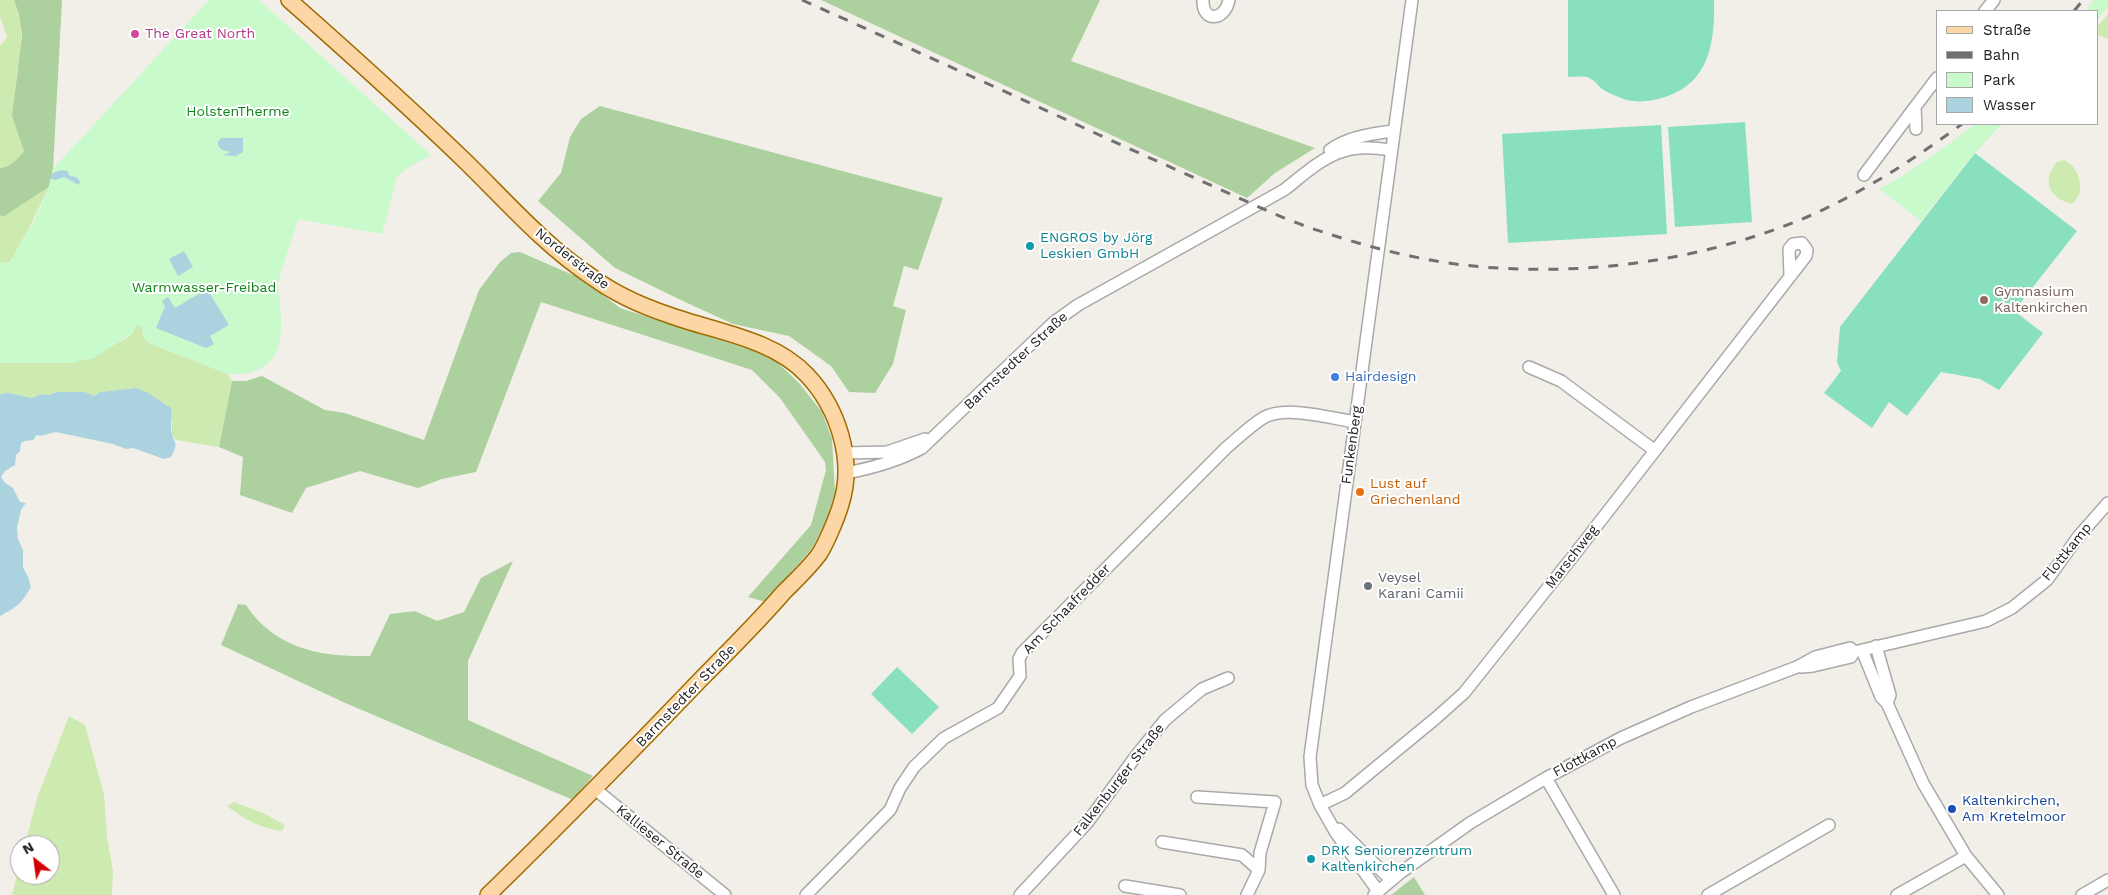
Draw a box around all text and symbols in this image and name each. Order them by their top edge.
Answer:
legend [1936,10,2098,125]
text: Straße [1983,21,2031,39]
place label: The Great North [145,26,255,42]
marker: The Great North [129,28,141,40]
text: Bahn [1983,46,2020,64]
text: Park [1983,71,2015,89]
text: Wasser [1983,96,2036,114]
park label: HolstenTherme [186,104,290,120]
street label: Norderstraße [531,225,613,293]
place label: ENGROS by Jörg Leskien GmbH [1040,230,1152,262]
marker: ENGROS by Jörg Leskien GmbH [1024,240,1036,252]
park label: Warmwasser-Freibad [132,280,276,296]
place label: Gymnasium Kaltenkirchen [1994,284,2088,316]
marker: Gymnasium Kaltenkirchen [1978,294,1990,306]
street label: Barmstedter Straße [961,309,1071,413]
place label: Hairdesign [1345,369,1416,385]
marker: Hairdesign [1329,371,1341,383]
street label: Funkenberg [1338,405,1366,485]
place label: Lust auf Griechenland [1370,476,1461,508]
marker: Lust auf Griechenland [1354,486,1366,498]
street label: Flottkamp [2039,520,2095,584]
street label: Marschweg [1542,522,1602,592]
street label: Am Schaafredder [1020,560,1114,658]
place label: Veysel Karani Camii [1378,570,1464,602]
marker: Veysel Karani Camii [1362,580,1374,592]
street label: Barmstedter Straße [633,641,739,751]
street label: Falkenburger Straße [1070,720,1168,840]
street label: Flottkamp [1550,733,1620,781]
place label: Kaltenkirchen, Am Kretelmoor [1962,793,2066,826]
street label: Kallieser Straße [613,801,707,883]
marker: Kaltenkirchen, Am Kretelmoor [1946,803,1958,815]
north arrow [10,835,60,885]
text: N [20,838,36,857]
place label: DRK Seniorenzentrum Kaltenkirchen [1321,843,1472,876]
marker: DRK Seniorenzentrum Kaltenkirchen [1305,853,1317,865]

